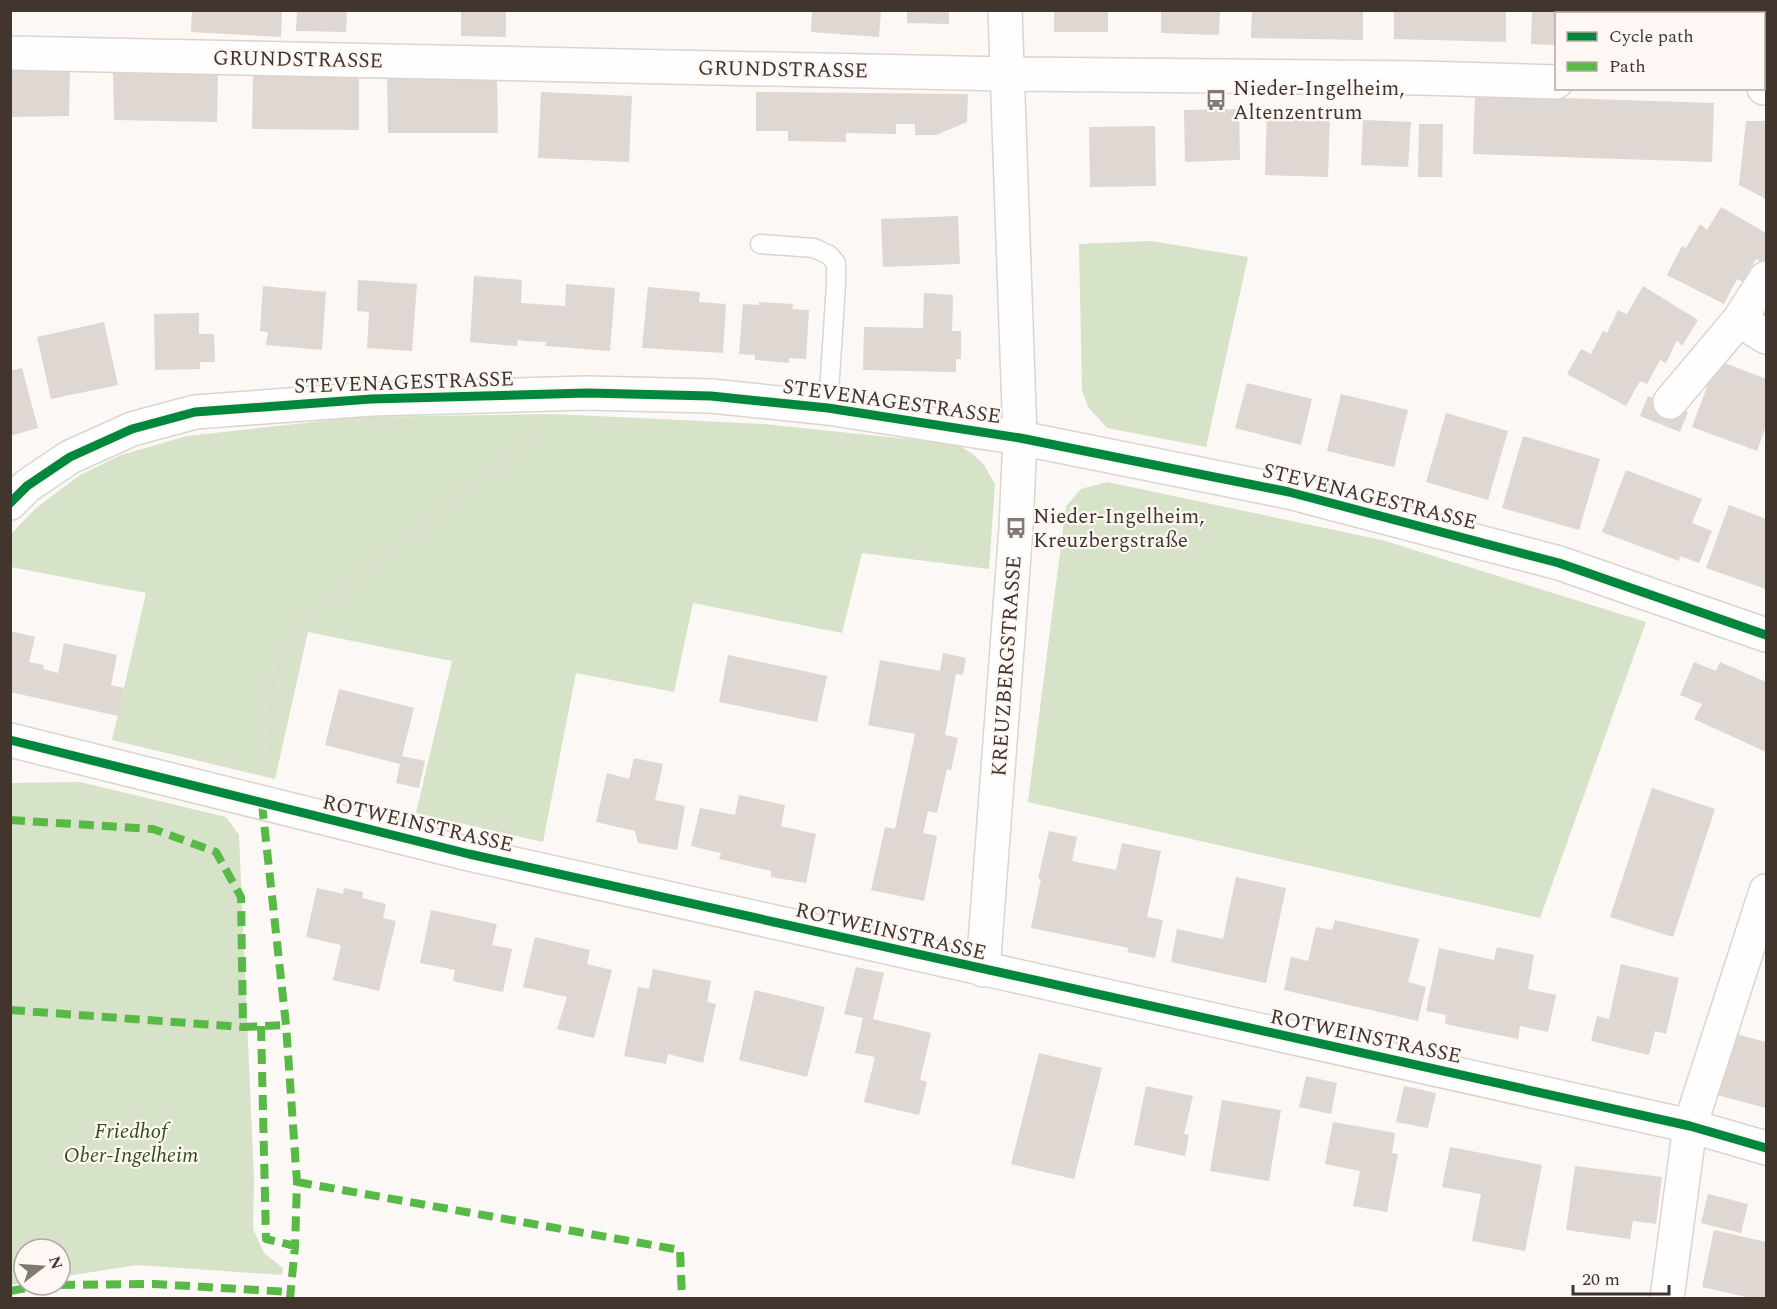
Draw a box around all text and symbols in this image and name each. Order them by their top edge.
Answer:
legend [1555,12,1765,90]
text: Cycle path [1609,23,1694,50]
street label: GRUNDSTRASSE [213,43,383,77]
street label: GRUNDSTRASSE [698,53,868,87]
text: Path [1609,53,1646,80]
place label: Nieder-Ingelheim, Altenzentrum [1233,73,1405,129]
bus stop icon: Nieder-Ingelheim, Altenzentrum [1204,88,1228,112]
street label: STEVENAGESTRASSE [294,363,515,403]
street label: STEVENAGESTRASSE [781,371,1003,433]
street label: STEVENAGESTRASSE [1259,455,1480,539]
place label: Nieder-Ingelheim, Kreuzbergstraße [1033,501,1205,557]
bus stop icon: Nieder-Ingelheim, Kreuzbergstraße [1004,516,1028,540]
street label: KREUZBERGSTRASSE [983,554,1031,778]
street label: ROTWEINSTRASSE [319,786,516,862]
street label: ROTWEINSTRASSE [792,894,989,970]
street label: ROTWEINSTRASSE [1267,1001,1465,1073]
park label: Friedhof Ober-Ingelheim [64,1116,198,1172]
north arrow [12,1237,72,1297]
text: N [42,1253,69,1273]
scale bar [1573,1258,1669,1296]
text: 20 m [1582,1266,1620,1293]

